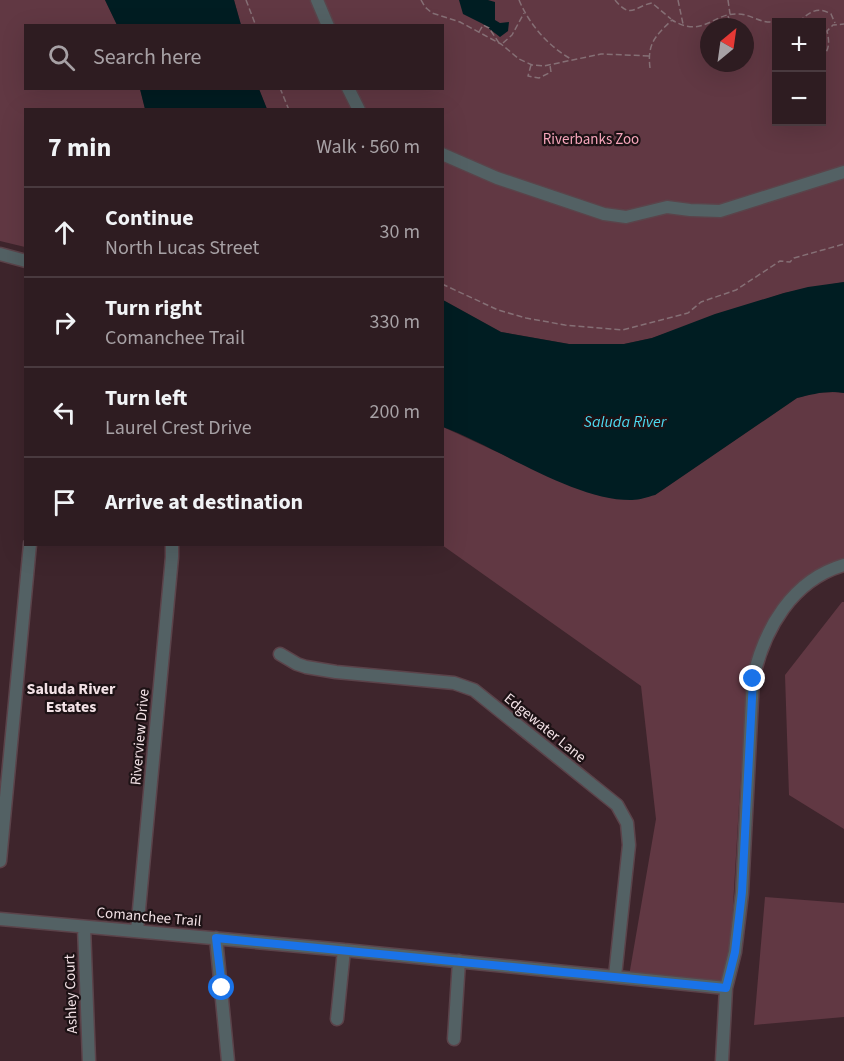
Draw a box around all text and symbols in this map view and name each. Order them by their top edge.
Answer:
north arrow [700,18,754,72]
map controls [772,18,826,126]
button: + [772,18,826,72]
search box [24,24,444,90]
icon: search [45,41,78,74]
text: Search here [93,41,201,73]
button: − [772,72,826,126]
text: 7 min [48,129,111,166]
park label: Riverbanks Zoo [543,129,639,150]
text: Walk · 560 m [316,133,420,161]
text: Continue [105,202,194,234]
icon: ahead [48,216,81,249]
text: 30 m [380,218,420,246]
text: North Lucas Street [105,234,259,262]
text: Turn right [105,292,202,324]
icon: right [48,306,81,339]
text: 330 m [370,308,420,336]
text: Comanchee Trail [105,324,245,352]
text: Turn left [105,382,187,414]
icon: left [48,396,81,429]
text: 200 m [370,398,420,426]
water label: Saluda River [584,411,668,433]
text: Laurel Crest Drive [105,414,252,442]
icon: arrive [48,486,81,519]
text: Arrive at destination [105,486,303,518]
route end [739,665,765,691]
district label: Saluda River Estates [27,678,116,718]
street label: Riverview Drive [125,688,155,786]
street label: Edgewater Lane [500,688,590,768]
street label: Comanchee Trail [96,902,202,932]
street label: Ashley Court [59,954,83,1034]
route start [208,974,234,1000]

